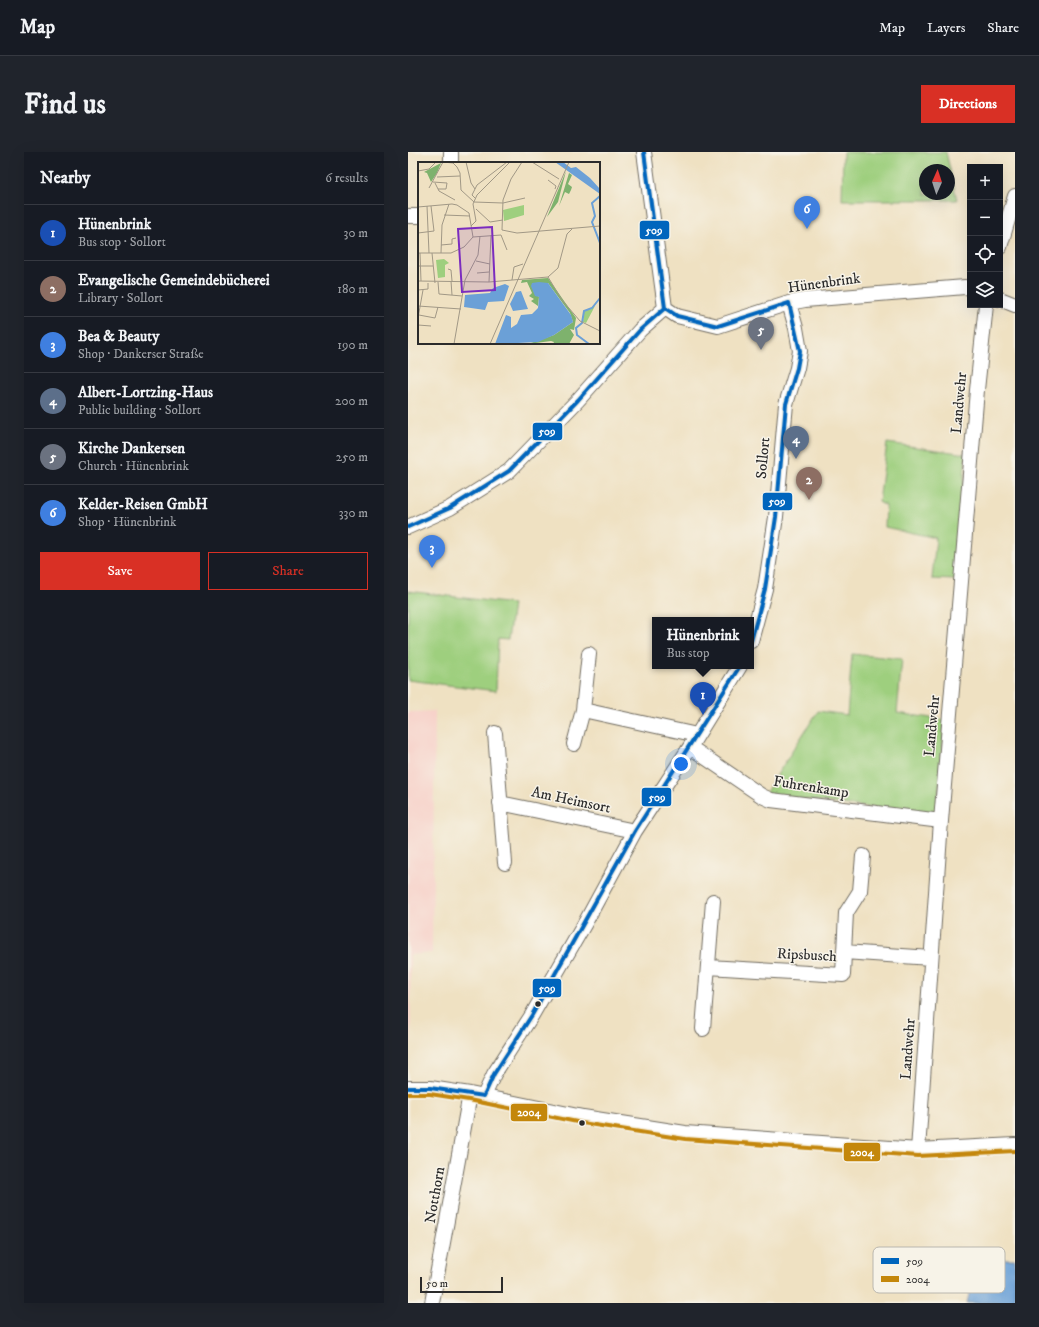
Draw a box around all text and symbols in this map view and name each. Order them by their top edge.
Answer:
text: Map [20,16,55,39]
text: Map [879,19,905,37]
text: Layers [927,19,965,37]
text: Share [987,19,1019,37]
button: Directions [921,85,1015,123]
text: Find us [24,87,106,122]
inset map [418,162,600,344]
north arrow [919,164,955,200]
map controls [967,164,1003,308]
button: + [967,164,1003,200]
text: Nearby [40,167,90,189]
text: 6 results [325,170,368,186]
pin: 6 [794,196,820,229]
button: − [967,200,1003,236]
text: Hünenbrink [78,215,151,234]
line badge: 509 [639,220,670,240]
text: 509 [645,224,663,238]
text: 1 [51,225,55,241]
text: 30 m [344,225,368,241]
text: Bus stop · Sollort [78,234,166,250]
button: locate [967,236,1003,272]
street label: Hünenbrink [786,268,862,297]
text: Evangelische Gemeindebücherei [78,271,270,290]
button: layers [967,272,1003,308]
text: 2 [50,281,56,297]
text: 180 m [337,281,368,297]
text: Library · Sollort [78,290,163,306]
pin: 5 [748,317,774,350]
text: Bea & Beauty [78,327,159,346]
text: 3 [51,337,55,353]
text: 190 m [337,337,368,353]
text: Shop · Dankerser Straße [78,346,204,362]
street label: Landwehr [947,371,971,435]
text: Albert-Lortzing-Haus [78,383,213,402]
text: 4 [49,393,57,409]
text: 200 m [335,393,368,409]
text: Public building · Sollort [78,402,201,418]
line badge: 509 [532,422,563,441]
text: 509 [538,425,556,439]
pin: 4 [783,426,809,459]
street label: Sollort [752,436,774,480]
text: Kirche Dankersen [78,439,185,458]
text: 5 [50,449,56,465]
text: 250 m [336,449,368,465]
text: Church · Hünenbrink [78,458,189,474]
pin: 2 [796,467,822,500]
line badge: 509 [762,492,793,511]
text: Kelder-Reisen GmbH [78,495,208,514]
text: 509 [768,495,786,509]
text: 6 [50,505,56,521]
text: 330 m [339,505,368,521]
text: Shop · Hünenbrink [78,514,177,530]
pin: 3 [419,535,445,568]
button: Save [40,552,200,590]
button: Share [208,552,368,590]
popup [652,617,754,669]
text: Hünenbrink [666,626,740,645]
text: Bus stop [666,645,709,661]
pin: 1 [690,682,716,715]
street label: Landwehr [920,694,944,758]
your location [671,754,691,774]
street label: Fuhrenkamp [772,772,851,802]
street label: Am Heimsort [530,782,612,818]
line badge: 509 [641,787,672,807]
text: 509 [648,791,666,805]
street label: Ripsbusch [777,944,838,966]
line badge: 509 [532,978,562,998]
text: 509 [538,982,556,996]
unlabelled marker [533,999,543,1009]
street label: Landwehr [896,1017,920,1080]
line badge: 2004 [510,1103,548,1122]
text: 2004 [517,1106,541,1120]
unlabelled marker [577,1118,587,1128]
line badge: 2004 [843,1142,881,1162]
text: 2004 [850,1146,874,1160]
street label: Notthorn [421,1165,449,1225]
legend [873,1247,1005,1293]
text: 509 [906,1255,923,1269]
text: 2004 [906,1273,930,1287]
scale bar [420,1275,503,1294]
text: 50 m [426,1277,448,1291]

